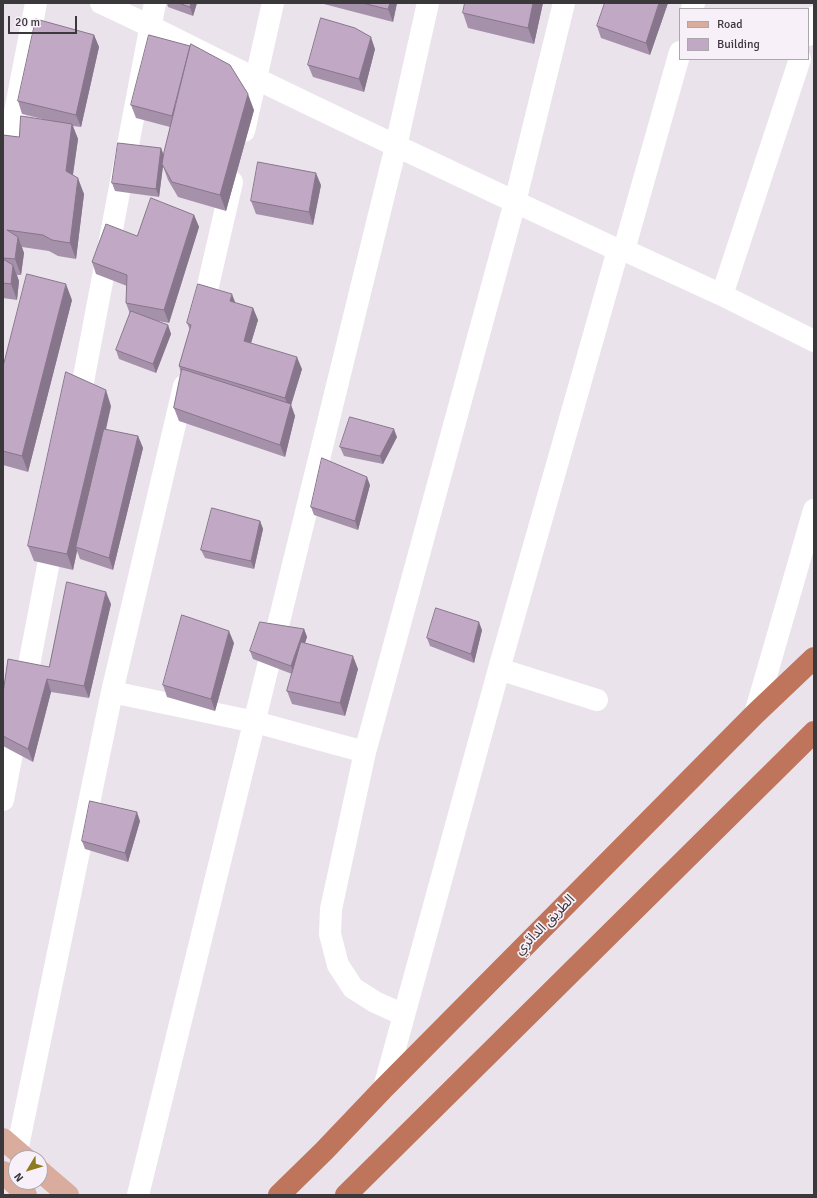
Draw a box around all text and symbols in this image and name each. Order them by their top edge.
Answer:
scale bar [10,8,79,34]
legend [679,8,809,60]
text: 20 m [15,15,40,30]
text: Road [717,17,743,32]
text: Building [717,37,760,52]
street label: الطريق الدائري [511,891,579,959]
north arrow [8,1150,48,1190]
text: N [11,1170,26,1184]

